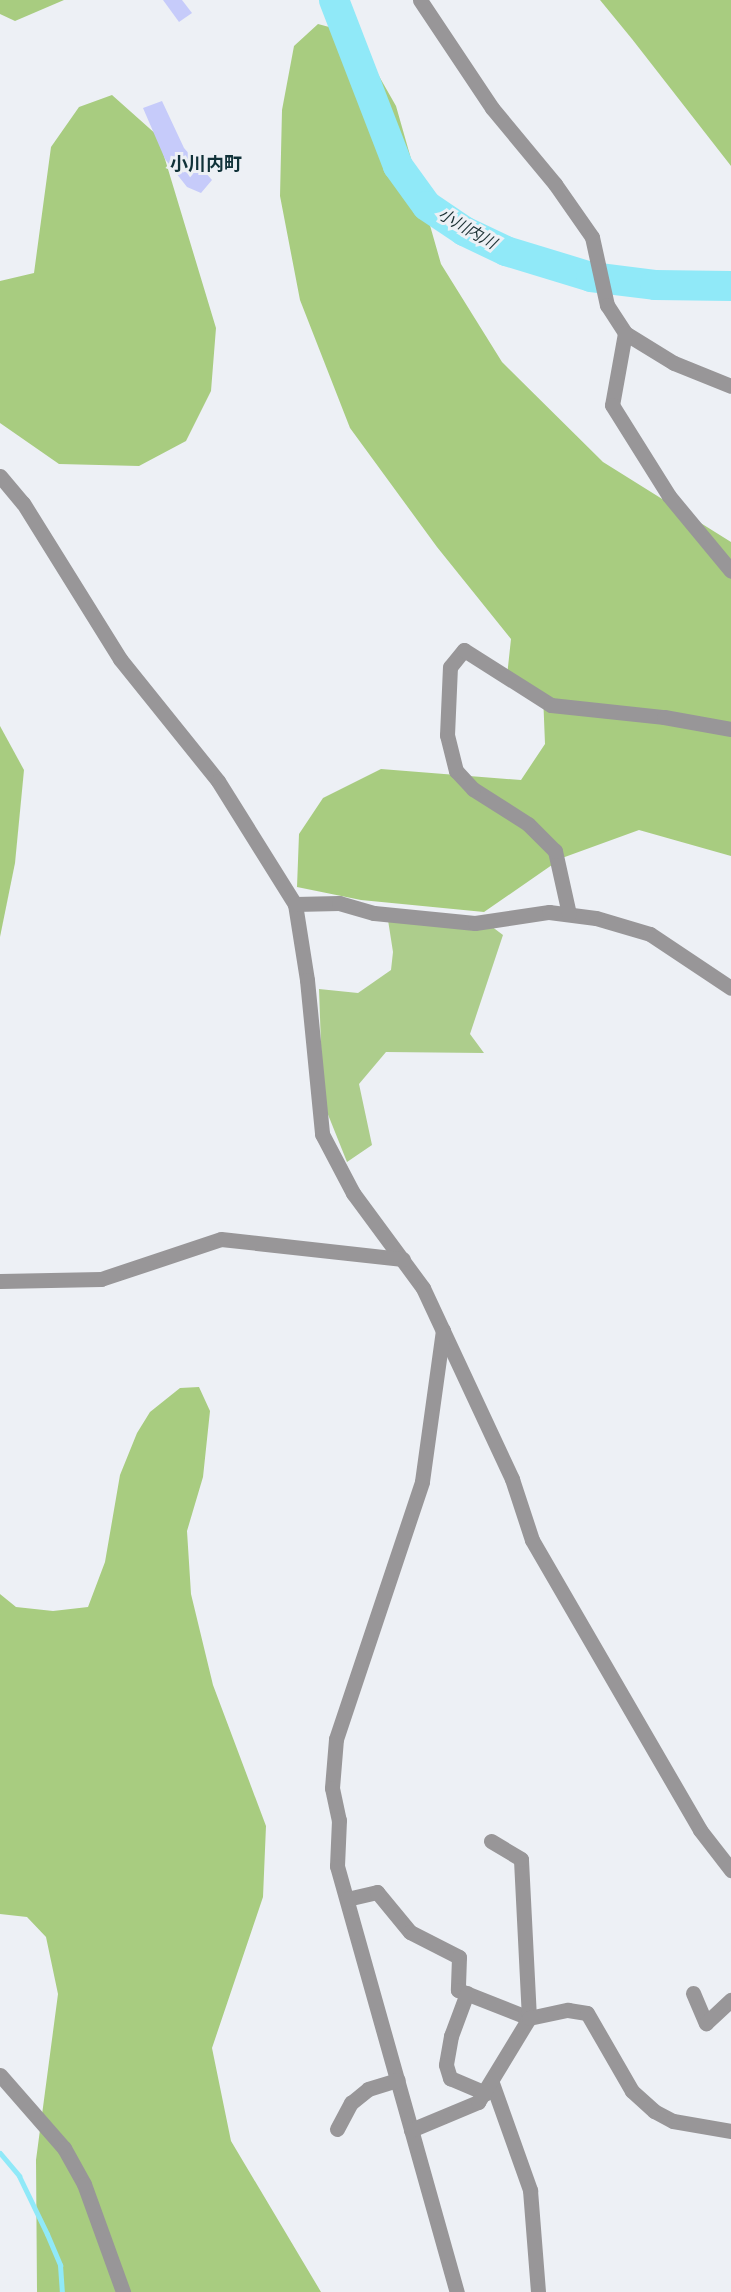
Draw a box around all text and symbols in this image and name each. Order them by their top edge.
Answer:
district label: 小川内町 [170,153,242,175]
water label: 小川内川 [434,205,500,253]

